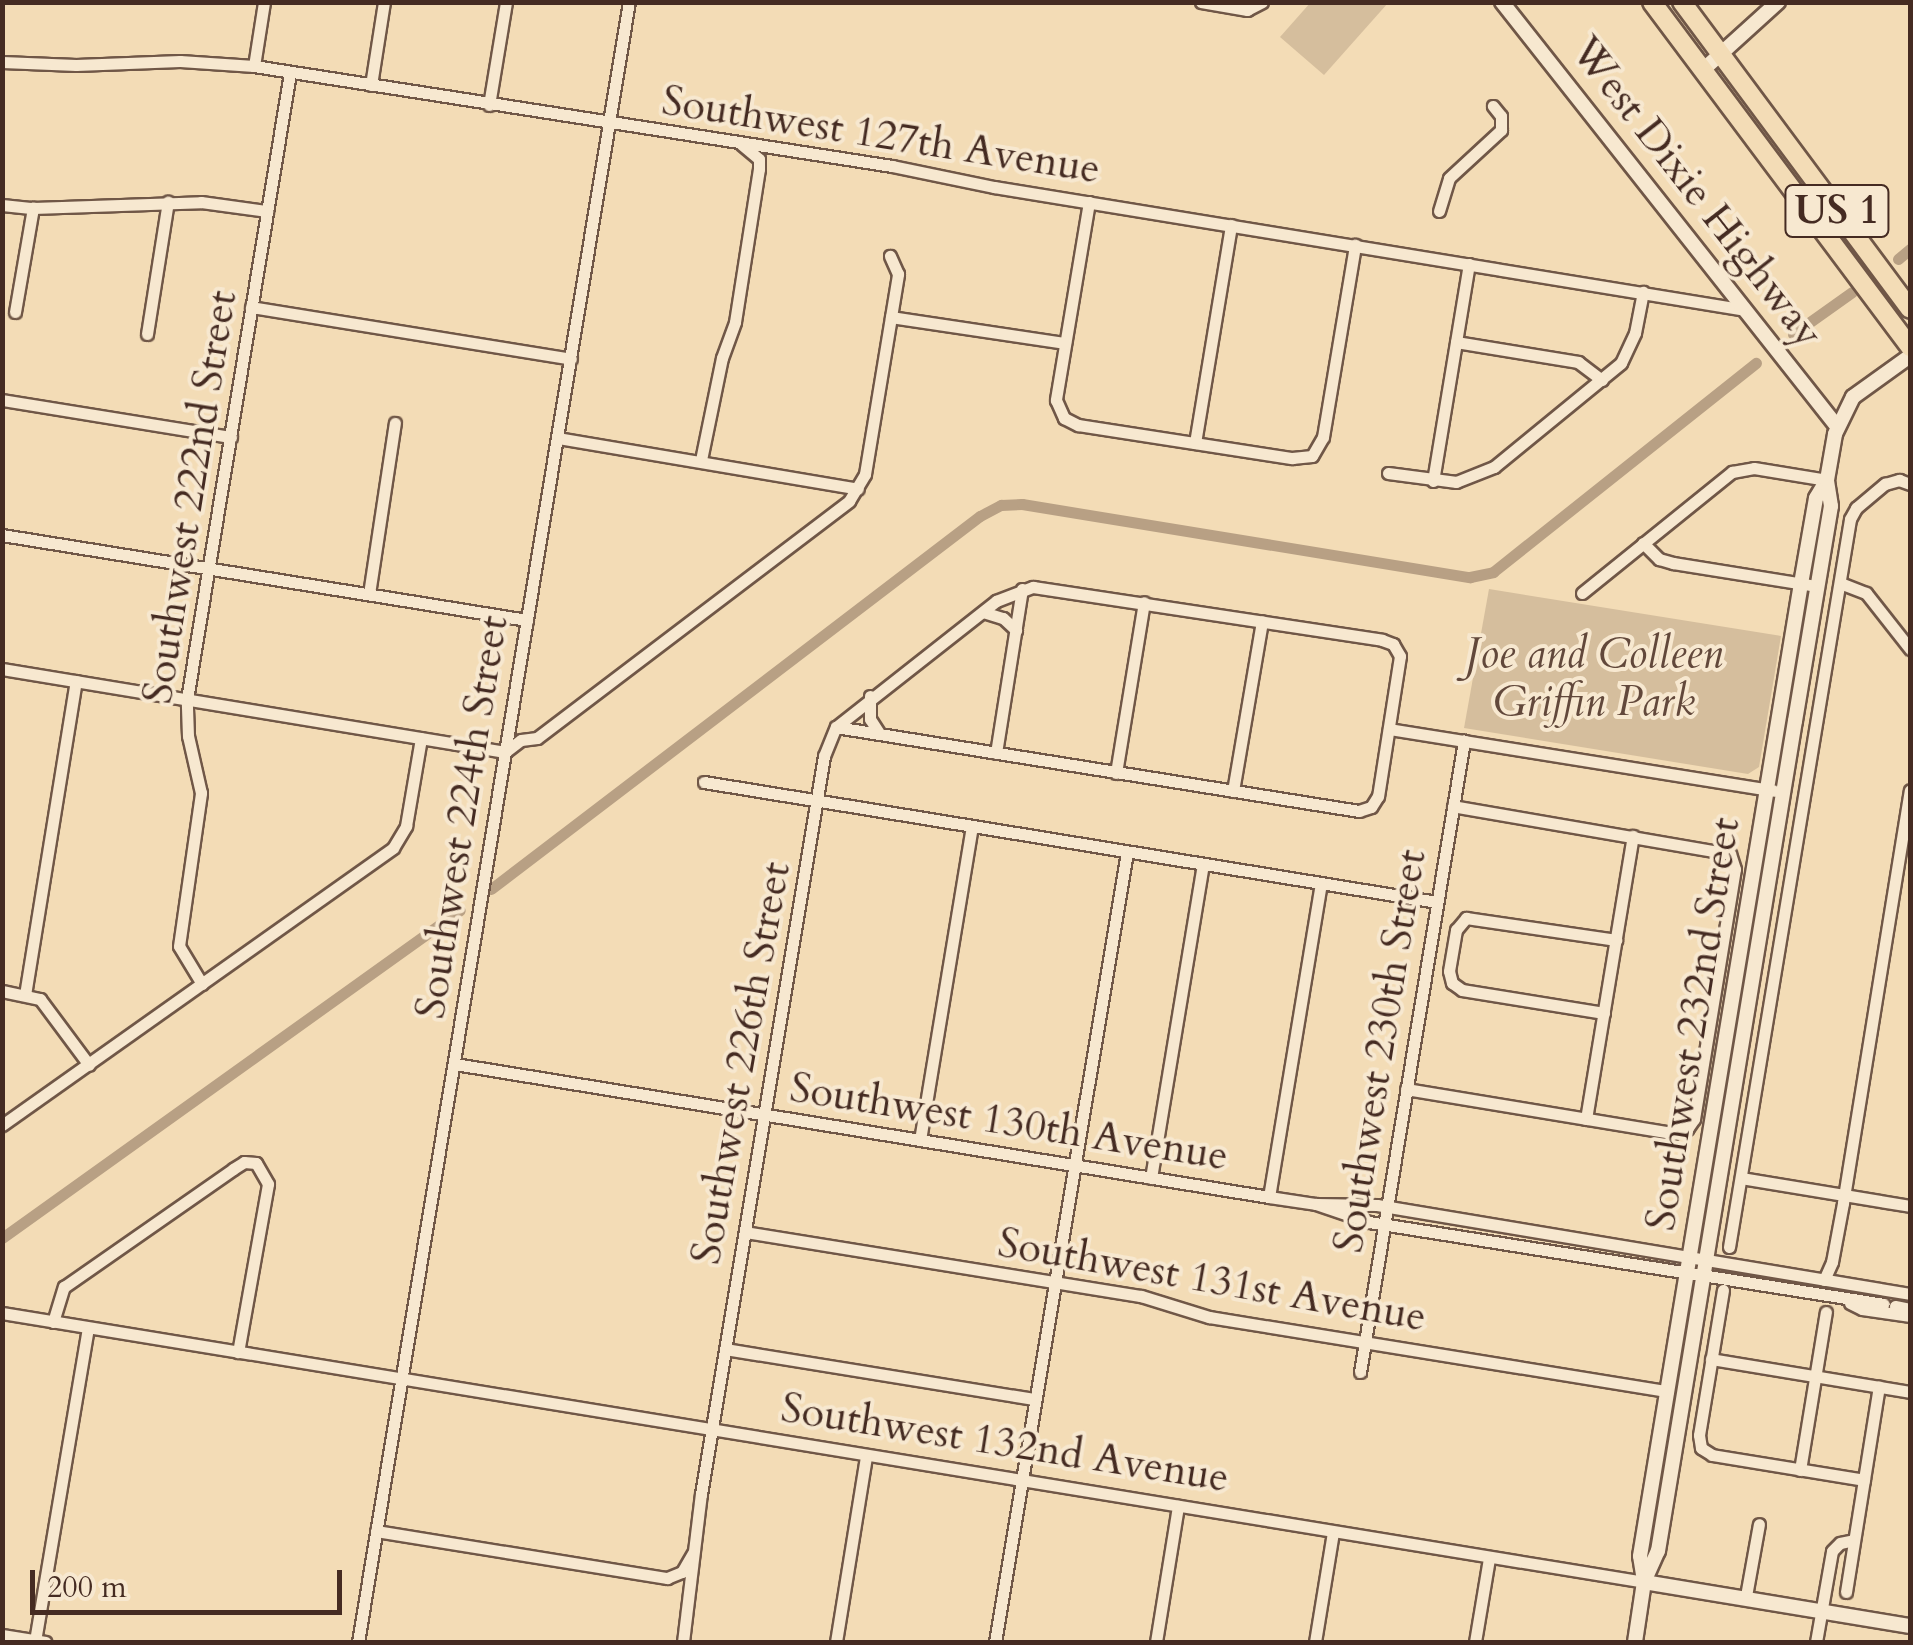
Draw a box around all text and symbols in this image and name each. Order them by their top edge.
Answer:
street label: West Dixie Highway [1560,27,1834,357]
street label: Southwest 127th Avenue [658,75,1104,195]
road number: US 1 [1782,176,1892,246]
street label: Southwest 222nd Street [132,287,248,707]
street label: Southwest 224th Street [405,612,519,1022]
park label: Joe and Colleen Griffin Park [1465,629,1723,728]
street label: Southwest 232nd Street [1635,814,1751,1234]
street label: Southwest 230th Street [1323,846,1437,1256]
street label: Southwest 226th Street [681,858,801,1268]
street label: Southwest 130th Avenue [786,1062,1232,1182]
street label: Southwest 131st Avenue [994,1218,1430,1342]
street label: Southwest 132nd Avenue [777,1383,1233,1503]
scale bar [35,1550,348,1612]
text: 200 m [47,1567,127,1608]

